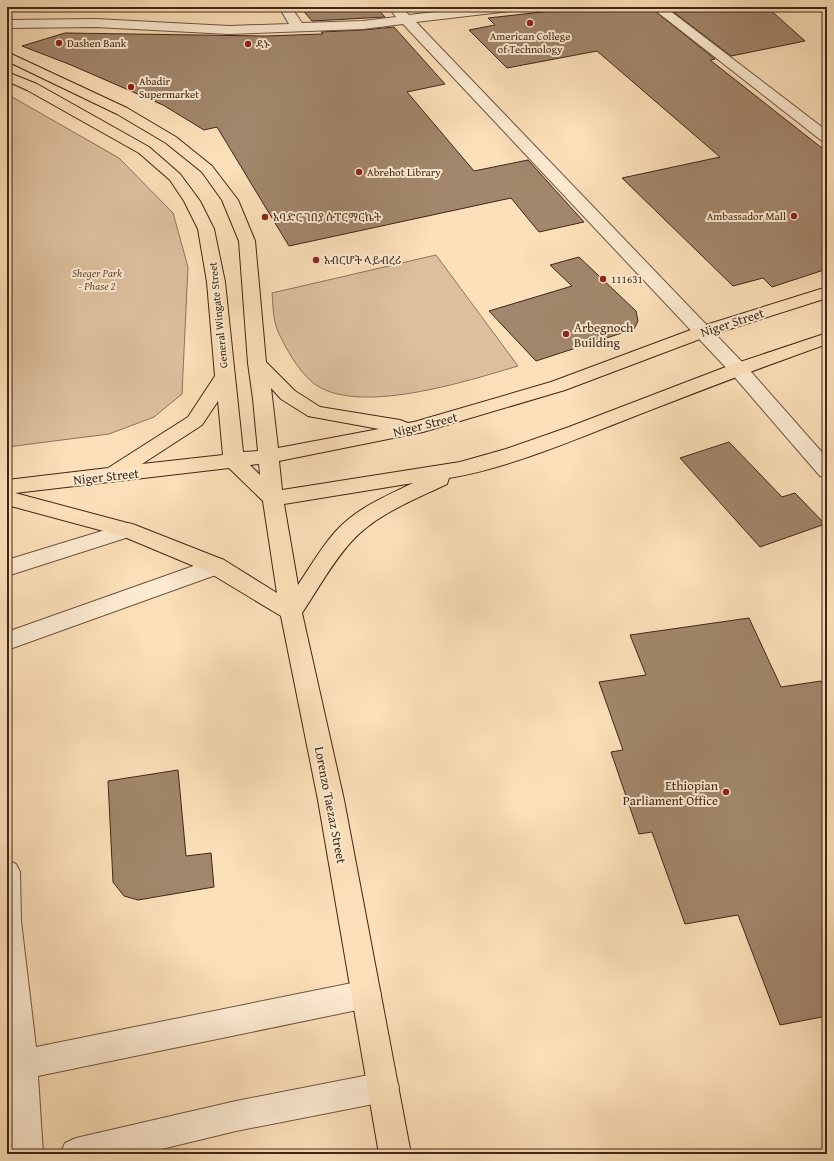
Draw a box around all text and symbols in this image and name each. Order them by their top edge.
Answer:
marker: American College of Technology [525,18,535,28]
place label: American College of Technology [490,28,570,57]
place label: Dashen Bank [67,35,127,51]
place label: ዳኑ [256,36,270,52]
marker: Dashen Bank [54,38,64,48]
marker: ዳኑ [243,39,253,49]
place label: Abadir Supermarket [139,73,199,102]
marker: Abadir Supermarket [126,82,136,92]
place label: Abrehot Library [367,164,441,180]
marker: Abrehot Library [354,167,364,177]
place label: Ambassador Mall [707,208,786,224]
place label: አባድር ገበያ ሱፐርማርኬት [273,209,382,225]
marker: Ambassador Mall [789,211,799,221]
marker: አባድር ገበያ ሱፐርማርኬት [260,212,270,222]
place label: አብርሆት ላይብረሪ [324,252,401,268]
marker: አብርሆት ላይብረሪ [311,255,321,265]
street label: General Wingate Street [204,261,232,369]
park label: Sheger Park - Phase 2 [72,265,123,294]
place label: 111631 [611,271,643,287]
marker: 111631 [598,274,608,284]
street label: Niger Street [698,303,767,342]
place label: Arbegnoch Building [574,318,634,352]
marker: Arbegnoch Building [561,329,571,339]
street label: Niger Street [391,407,460,442]
street label: Niger Street [72,464,140,489]
street label: Lorenzo Taezaz Street [310,745,351,866]
place label: Ethiopian Parliament Office [623,776,719,810]
marker: Ethiopian Parliament Office [721,787,731,797]

